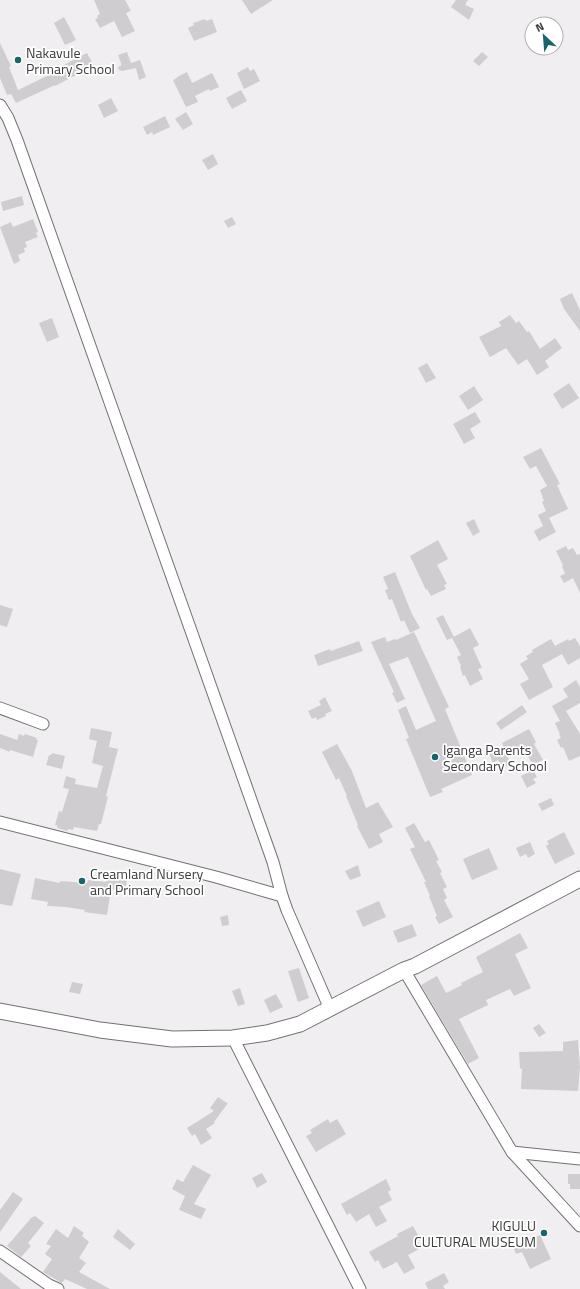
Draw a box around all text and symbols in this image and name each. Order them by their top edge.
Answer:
north arrow [524,16,564,56]
text: N [533,18,547,36]
place label: Nakavule Primary School [26,42,115,79]
marker: Nakavule Primary School [13,55,23,65]
place label: Iganga Parents Secondary School [443,739,547,776]
marker: Iganga Parents Secondary School [430,752,440,762]
place label: Creamland Nursery and Primary School [90,863,204,900]
marker: Creamland Nursery and Primary School [77,876,87,886]
place label: KIGULU CULTURAL MUSEUM [414,1215,536,1252]
marker: KIGULU CULTURAL MUSEUM [539,1228,549,1238]

